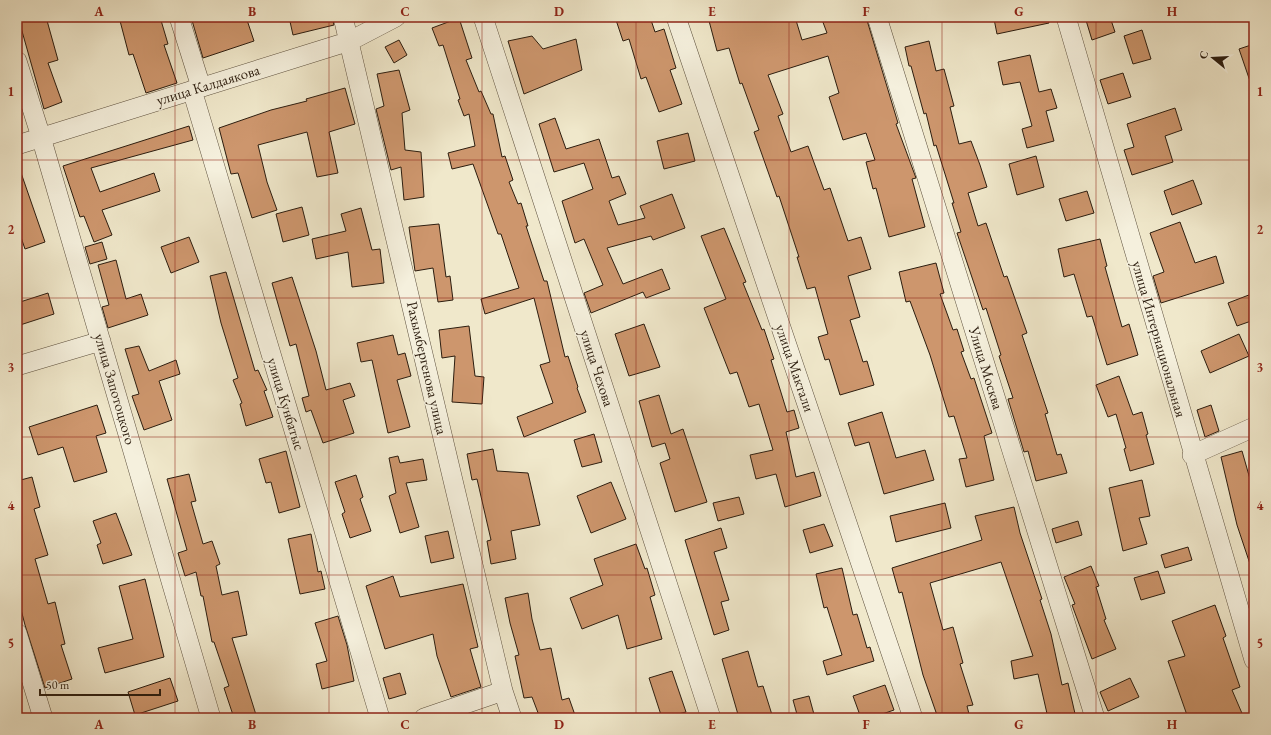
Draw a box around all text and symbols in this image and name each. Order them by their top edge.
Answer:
text: A [93,3,104,20]
text: B [248,3,256,20]
text: C [400,3,410,20]
text: D [554,3,564,20]
text: E [708,3,716,20]
text: F [862,3,870,20]
text: G [1014,3,1024,20]
text: H [1167,3,1178,20]
north arrow [1193,38,1233,78]
text: С [1196,49,1211,61]
street label: улица Калдаякова [154,60,262,109]
text: 1 [8,83,15,100]
text: 1 [1257,83,1264,100]
text: 2 [8,221,15,238]
text: 2 [1257,221,1264,238]
street label: улица Интернациональная [1128,258,1191,420]
street label: Рахымбергенова улица [403,299,452,436]
street label: улица Мактали [772,321,819,414]
street label: Улица Москва [965,323,1008,412]
street label: улица Чехова [576,327,619,409]
street label: улица Запотоцкого [91,331,140,447]
street label: улица Кунбатыс [263,355,310,453]
text: 3 [8,359,15,376]
text: 3 [1257,359,1264,376]
text: 4 [8,497,15,514]
text: 4 [1257,497,1264,514]
text: 5 [8,635,14,652]
text: 5 [1257,635,1263,652]
scale bar [40,671,160,697]
text: 50 m [46,677,70,693]
text: A [93,716,104,733]
text: B [248,716,256,733]
text: C [400,716,410,733]
text: D [554,716,564,733]
text: E [708,716,716,733]
text: F [862,716,870,733]
text: G [1014,716,1024,733]
text: H [1167,716,1178,733]

